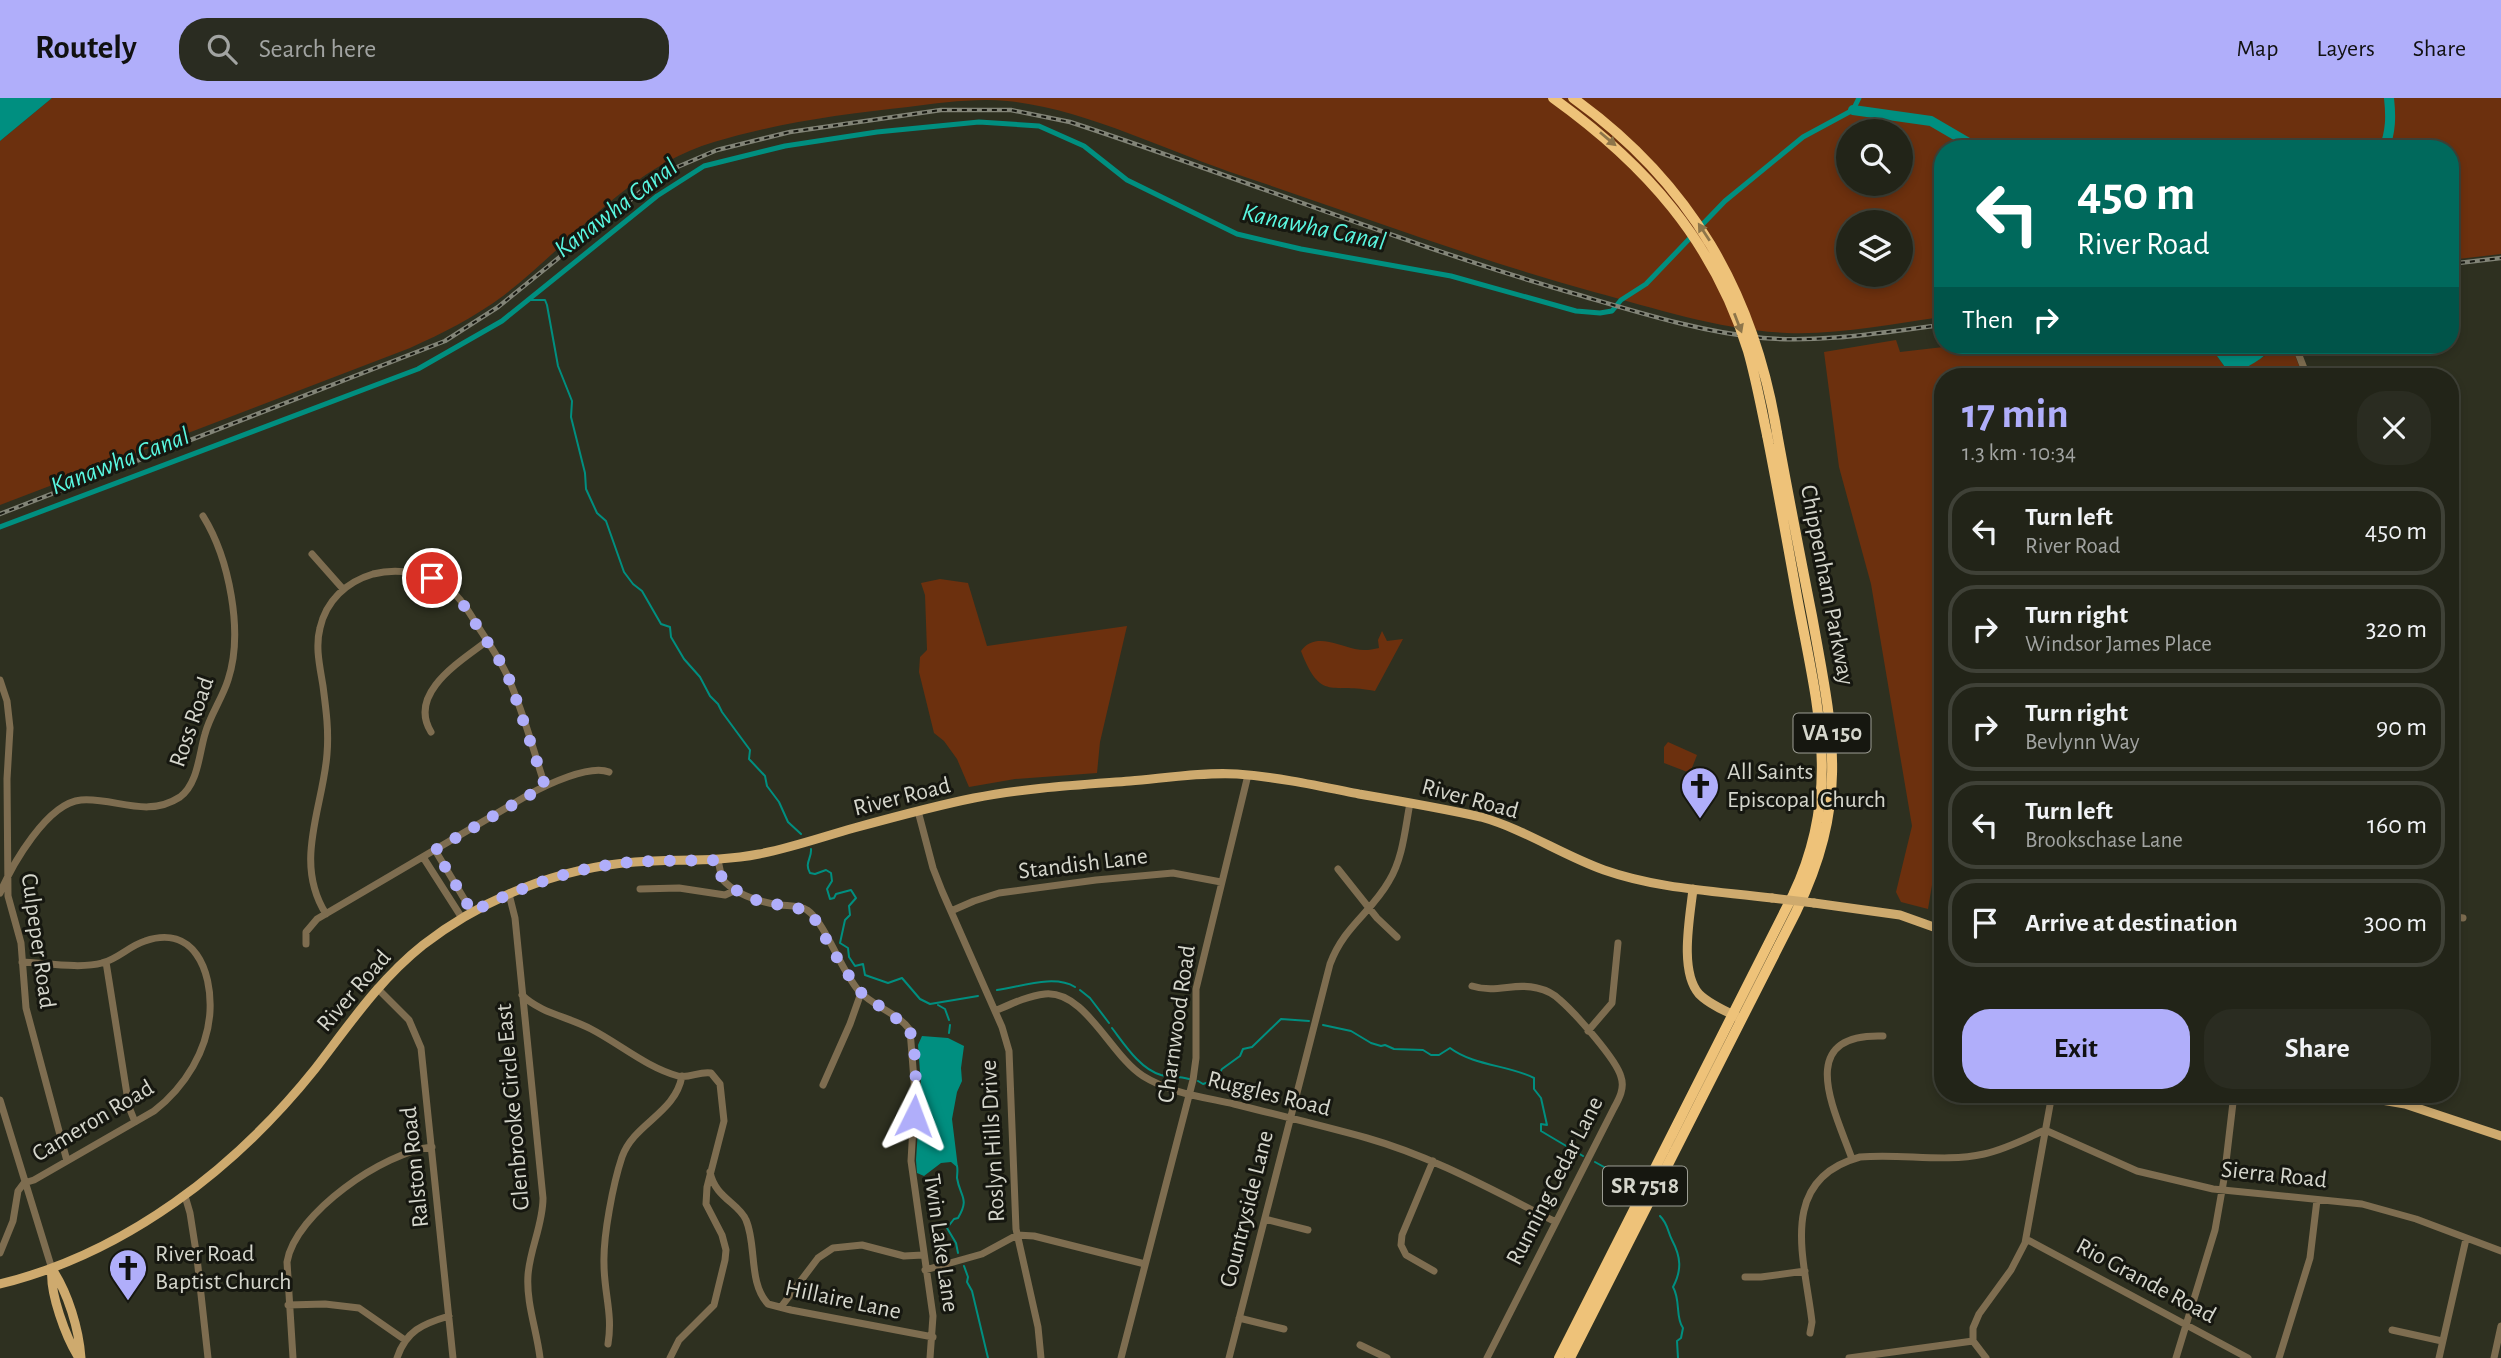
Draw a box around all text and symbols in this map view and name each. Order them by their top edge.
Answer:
search box [179,18,669,81]
icon: search [203,30,241,68]
text: Routely [35,32,137,65]
text: Search here [259,36,376,62]
text: Map [2236,37,2278,61]
text: Layers [2316,37,2375,61]
text: Share [2413,37,2466,61]
map controls [1836,119,1913,287]
button: search [1836,119,1913,196]
one-way arrow [1599,131,1616,146]
water label: Kanawha Canal [550,154,682,262]
icon: left [1962,168,2053,259]
text: 450 m [2077,170,2195,219]
water label: Kanawha Canal [1240,199,1388,255]
button: layers [1836,210,1913,287]
one-way arrow [1698,223,1711,242]
text: River Road [2077,228,2210,260]
icon: right [2027,301,2065,339]
text: Then [1962,307,2013,333]
one-way arrow [1732,313,1743,334]
button: close [2357,391,2431,465]
text: 17 min [1962,393,2069,435]
water label: Kanawha Canal [47,423,193,499]
text: 1.3 km · 10:34 [1962,442,2076,465]
street label: Chippenham Parkway [1796,483,1858,687]
text: Turn left [2025,504,2113,530]
icon: left [1966,512,2004,550]
text: 450 m [2365,518,2427,544]
text: River Road [2025,535,2120,558]
pin [402,548,462,608]
icon: arrive [413,559,451,597]
text: Turn right [2025,602,2128,628]
icon: right [1966,610,2004,648]
text: 320 m [2366,616,2427,642]
text: Windsor James Place [2025,633,2212,656]
street label: Ross Road [165,674,219,770]
text: Turn right [2025,700,2128,726]
icon: right [1966,708,2004,746]
road number: VA 150 [1794,713,1870,752]
text: 90 m [2376,714,2427,740]
text: Bevlynn Way [2025,731,2140,754]
place label: All Saints Episcopal Church [1727,760,1886,812]
church icon: All Saints Episcopal Church [1679,765,1721,820]
street label: River Road [851,773,953,821]
street label: River Road [1419,775,1521,823]
text: Turn left [2025,798,2113,824]
icon: left [1966,806,2004,844]
text: 160 m [2367,812,2427,838]
text: Brookschase Lane [2025,829,2183,852]
street label: Standish Lane [1017,844,1149,884]
street label: Culpeper Road [17,872,59,1010]
icon: arrive [1966,904,2004,942]
text: Arrive at destination [2025,910,2238,936]
text: 300 m [2364,910,2427,936]
street label: Charnwood Road [1154,944,1200,1104]
street label: River Road [312,946,396,1036]
street label: Glenbrooke Circle East [492,1002,534,1211]
button: Exit [1962,1009,2190,1089]
button: Share [2204,1009,2431,1089]
street label: Roslyn Hills Drive [977,1059,1009,1223]
street label: Ruggles Road [1205,1067,1333,1121]
street label: Cameron Road [28,1075,158,1167]
position arrow [877,1079,951,1153]
street label: Running Cedar Lane [1502,1093,1608,1269]
street label: Ralston Road [397,1105,433,1229]
street label: Countryside Lane [1216,1128,1278,1290]
street label: Sierra Road [2220,1158,2328,1192]
road number: SR 7518 [1603,1166,1687,1205]
street label: Twin Lake Lane [919,1172,963,1314]
street label: Rio Grande Road [2072,1234,2220,1328]
place label: River Road Baptist Church [155,1242,292,1294]
church icon: River Road Baptist Church [107,1247,149,1302]
street label: Hillaire Lane [783,1276,903,1324]

